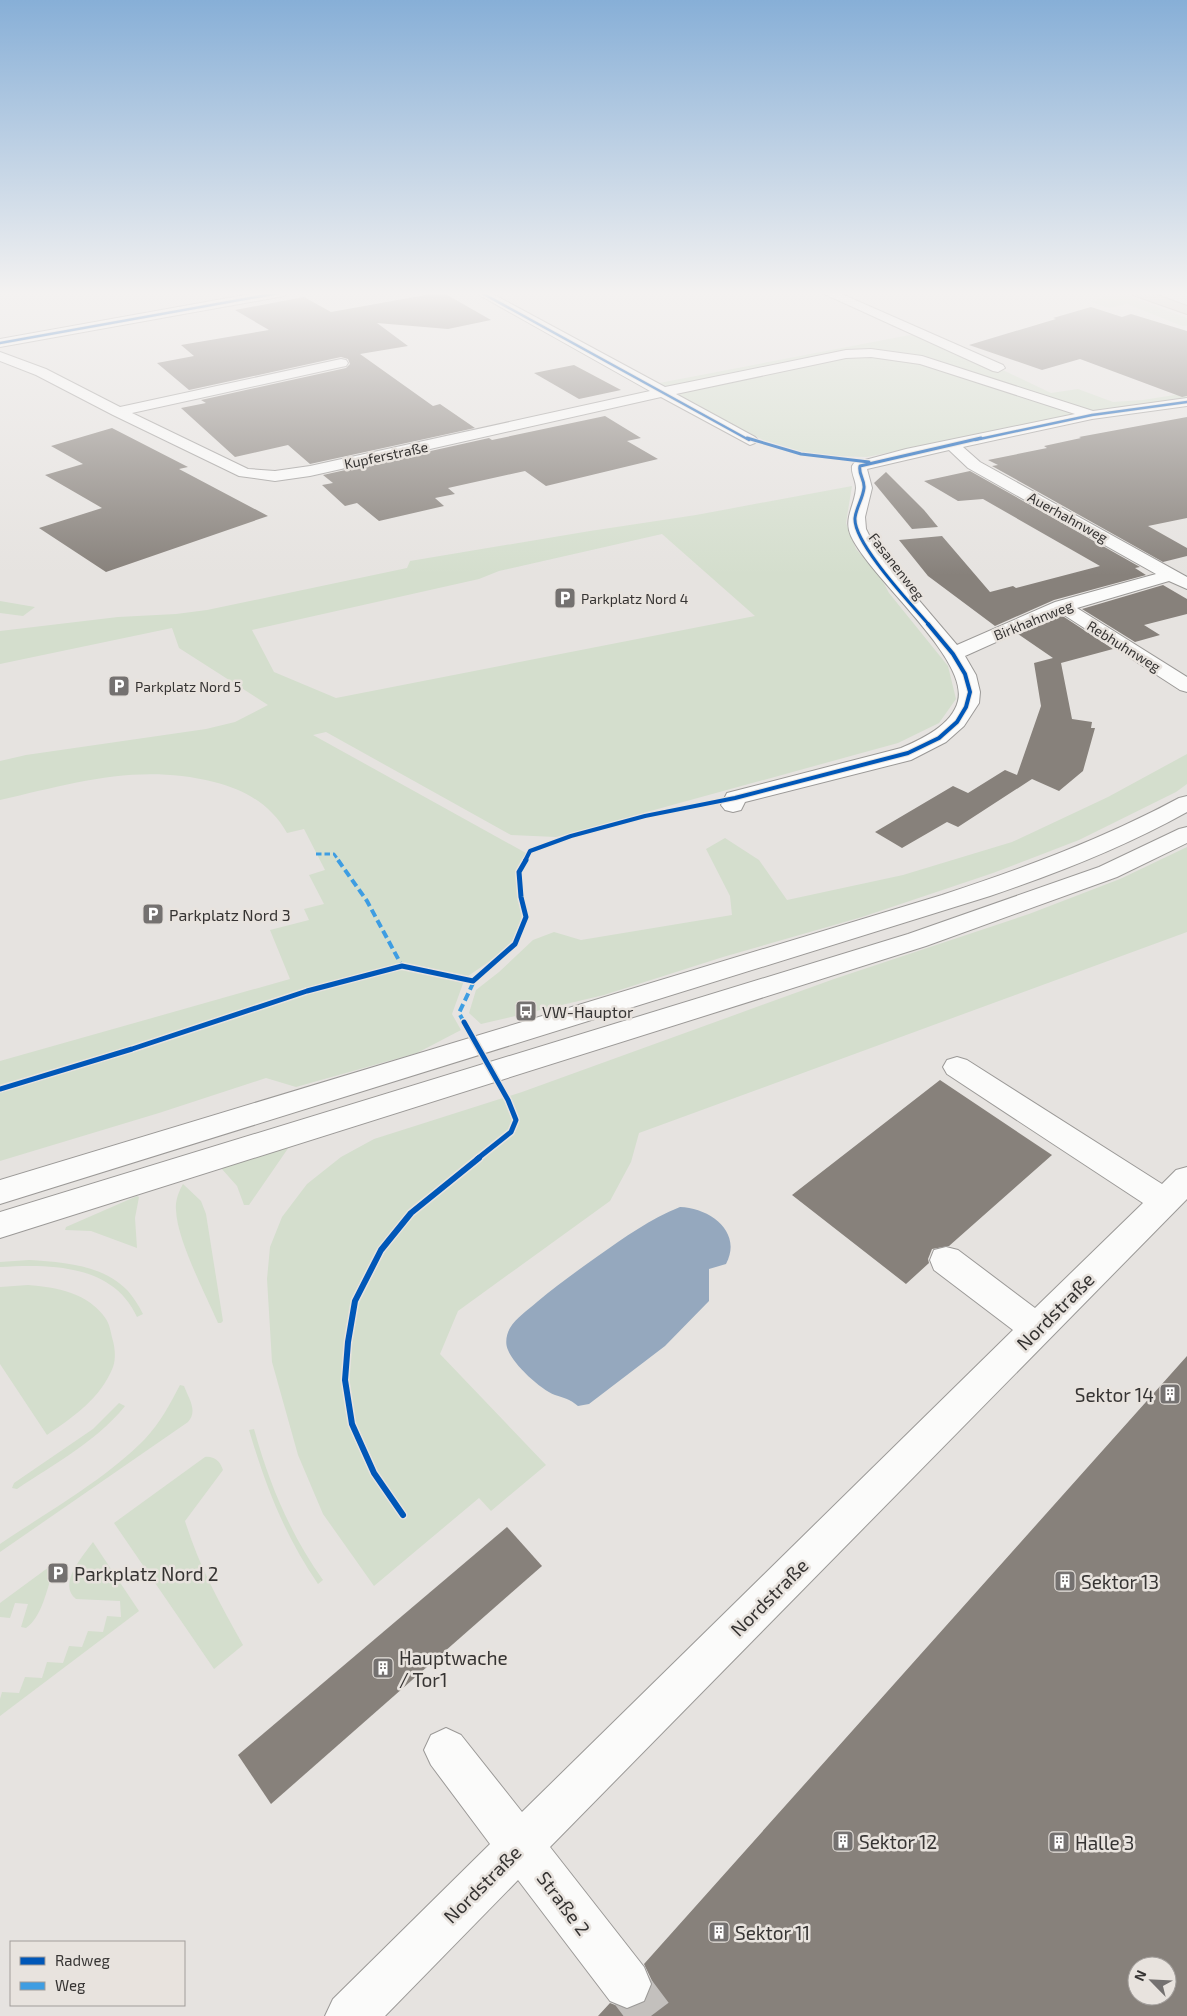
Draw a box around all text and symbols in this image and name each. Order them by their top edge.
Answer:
street label: Kupferstraße [342,438,430,472]
street label: Auerhahnweg [1025,488,1111,546]
street label: Fasanenweg [866,529,929,603]
parking icon: Parkplatz Nord 4 [553,586,577,610]
place label: Parkplatz Nord 4 [581,590,688,607]
street label: Birkhahnweg [991,596,1075,644]
street label: Rebhuhnweg [1084,617,1164,675]
parking icon: Parkplatz Nord 5 [107,674,131,698]
place label: Parkplatz Nord 5 [135,678,241,695]
parking icon: Parkplatz Nord 3 [141,902,165,926]
place label: Parkplatz Nord 3 [169,905,291,924]
bus stop icon: VW-Hauptor [514,999,538,1023]
place label: VW-Hauptor [542,1002,634,1021]
street label: Nordstraße [1011,1267,1099,1355]
building icon: Sektor 14 [1158,1382,1182,1406]
place label: Sektor 14 [1075,1383,1154,1406]
street label: Nordstraße [725,1553,813,1641]
parking icon: Parkplatz Nord 2 [46,1561,70,1585]
place label: Parkplatz Nord 2 [74,1562,219,1585]
building icon: Sektor 13 [1053,1569,1077,1593]
place label: Sektor 13 [1081,1570,1159,1593]
place label: Hauptwache / Tor1 [399,1646,508,1691]
building icon: Hauptwache / Tor1 [371,1656,395,1680]
building icon: Sektor 12 [831,1829,855,1853]
place label: Sektor 12 [859,1830,937,1853]
building icon: Halle 3 [1047,1830,1071,1854]
place label: Halle 3 [1075,1831,1134,1854]
street label: Nordstraße [438,1840,526,1928]
street label: Straße 2 [533,1867,595,1939]
building icon: Sektor 11 [707,1920,731,1944]
place label: Sektor 11 [735,1921,810,1944]
legend [10,1941,185,2006]
text: Radweg [55,1951,110,1969]
north arrow [1127,1956,1177,2006]
text: N [1130,1967,1149,1984]
text: Weg [55,1976,86,1994]

